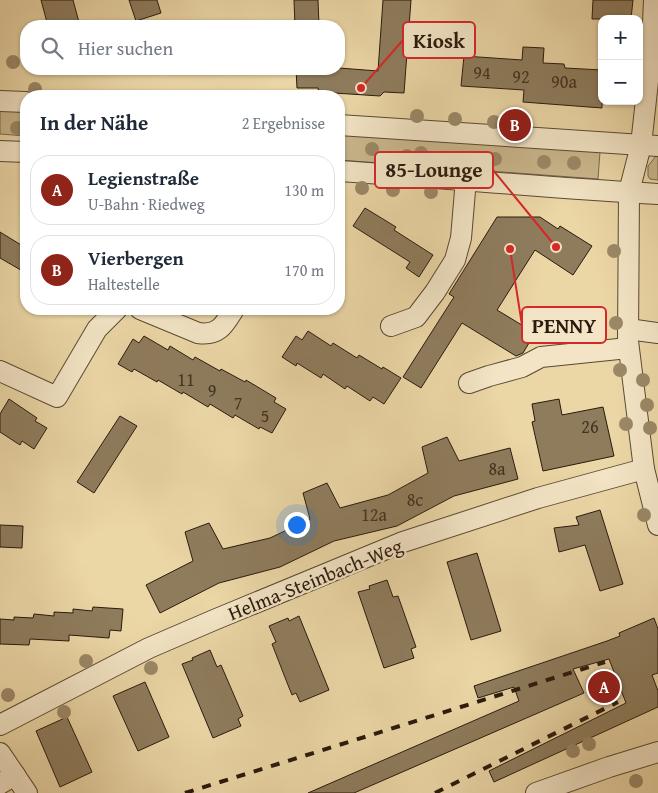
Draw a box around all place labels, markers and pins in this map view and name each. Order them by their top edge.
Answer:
callout: Kiosk [403,22,475,58]
pin: B [499,106,531,144]
callout: 85-Lounge [375,152,493,188]
callout: PENNY [522,307,606,343]
pin: A [588,668,620,706]

